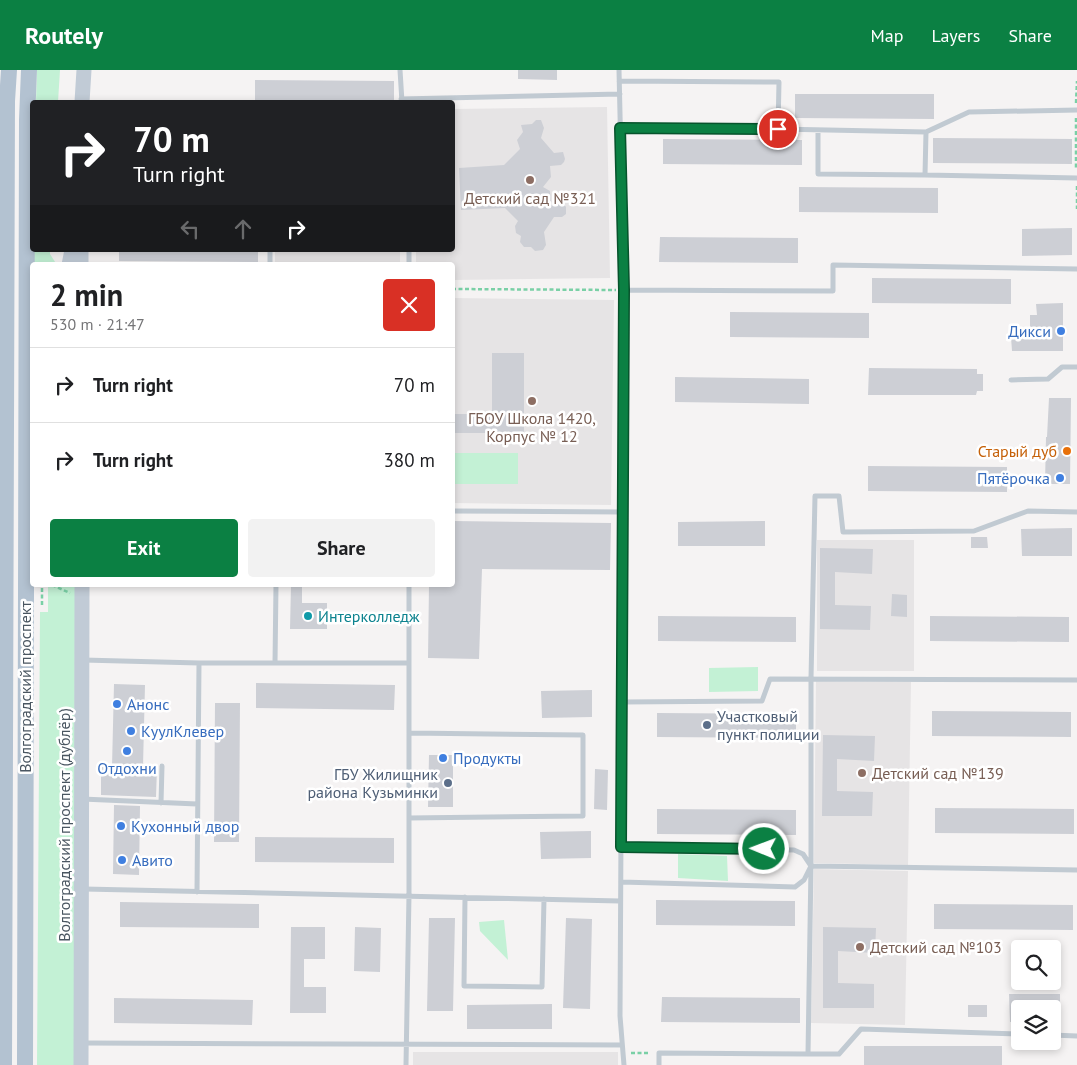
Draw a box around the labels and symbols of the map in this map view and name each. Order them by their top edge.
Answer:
pin [757,108,799,150]
marker: Детский сад №321 [524,174,536,186]
place label: Детский сад №321 [464,188,596,208]
place label: Дикси [1008,321,1051,341]
marker: Дикси [1055,325,1067,337]
marker: ГБОУ Школа 1420, Корпус № 12 [526,395,538,407]
place label: ГБОУ Школа 1420, Корпус № 12 [468,408,596,446]
place label: Старый дуб [978,441,1057,461]
marker: Старый дуб [1061,445,1073,457]
place label: Пятёрочка [977,468,1050,488]
marker: Пятёрочка [1054,472,1066,484]
street label: Волгоградский проспект [15,601,35,773]
place label: Интерколледж [318,606,420,626]
marker: Интерколледж [302,610,314,622]
place label: Анонс [127,694,169,714]
marker: Анонс [111,698,123,710]
place label: Участковый пункт полиции [717,706,820,744]
street label: Волгоградский проспект (дублёр) [54,708,74,942]
marker: Участковый пункт полиции [701,719,713,731]
place label: КуулКлевер [141,721,224,741]
marker: КуулКлевер [125,725,137,737]
marker: Отдохни [121,745,133,757]
place label: Продукты [453,748,521,768]
marker: Продукты [437,752,449,764]
place label: Отдохни [97,758,157,778]
place label: Детский сад №139 [872,763,1004,783]
place label: ГБУ Жилищник района Кузьминки [307,764,438,802]
marker: Детский сад №139 [856,767,868,779]
marker: ГБУ Жилищник района Кузьминки [442,777,454,789]
place label: Кухонный двор [131,816,239,836]
marker: Кухонный двор [115,820,127,832]
position arrow [737,822,789,874]
place label: Авито [132,850,173,870]
marker: Авито [116,854,128,866]
place label: Детский сад №103 [870,937,1002,957]
marker: Детский сад №103 [854,941,866,953]

